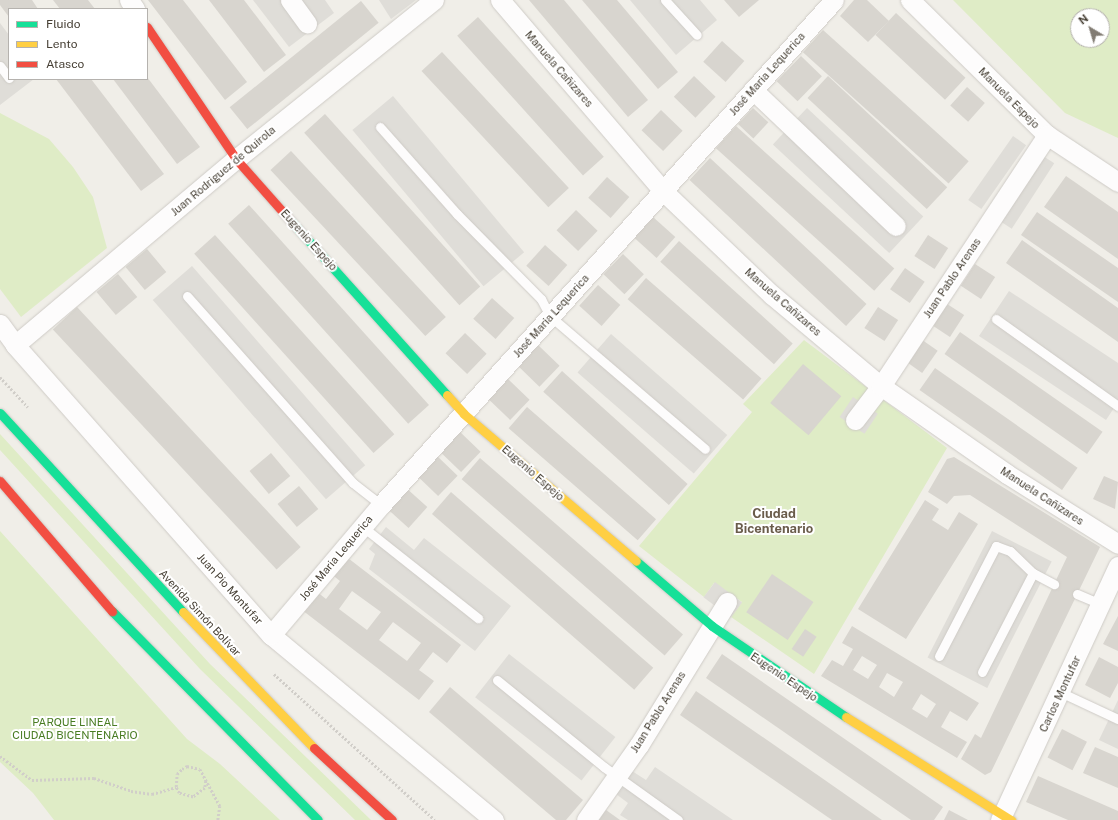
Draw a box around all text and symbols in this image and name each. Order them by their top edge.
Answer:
legend [8,8,148,80]
north arrow [1070,8,1110,48]
text: N [1076,12,1090,27]
text: Fluido [46,17,81,31]
street label: Manuela Cañizares [522,28,596,110]
street label: José Maria Lequerica [726,30,808,118]
text: Lento [46,37,77,51]
text: Atasco [46,57,84,71]
street label: Manuela Espejo [976,65,1042,131]
street label: Juan Rodriguez de Quirola [168,123,278,219]
street label: Eugenio Espejo [278,207,340,273]
street label: Juan Pablo Arenas [920,236,984,320]
street label: Manuela Cañizares [742,265,824,339]
street label: José Maria Lequerica [510,272,592,360]
street label: Eugenio Espejo [499,442,567,504]
street label: Manuela Cañizares [998,464,1086,528]
district label: Ciudad Bicentenario [735,507,813,538]
street label: José Maria Lequerica [297,513,375,603]
street label: Juan Pio Montufar [194,550,266,628]
street label: Avenida Simón Bolívar [156,567,244,659]
street label: Eugenio Espejo [748,650,820,704]
street label: Carlos Montufar [1037,654,1083,734]
street label: Juan Pablo Arenas [628,669,688,755]
park label: PARQUE LINEAL CIUDAD BICENTENARIO [12,716,138,742]

